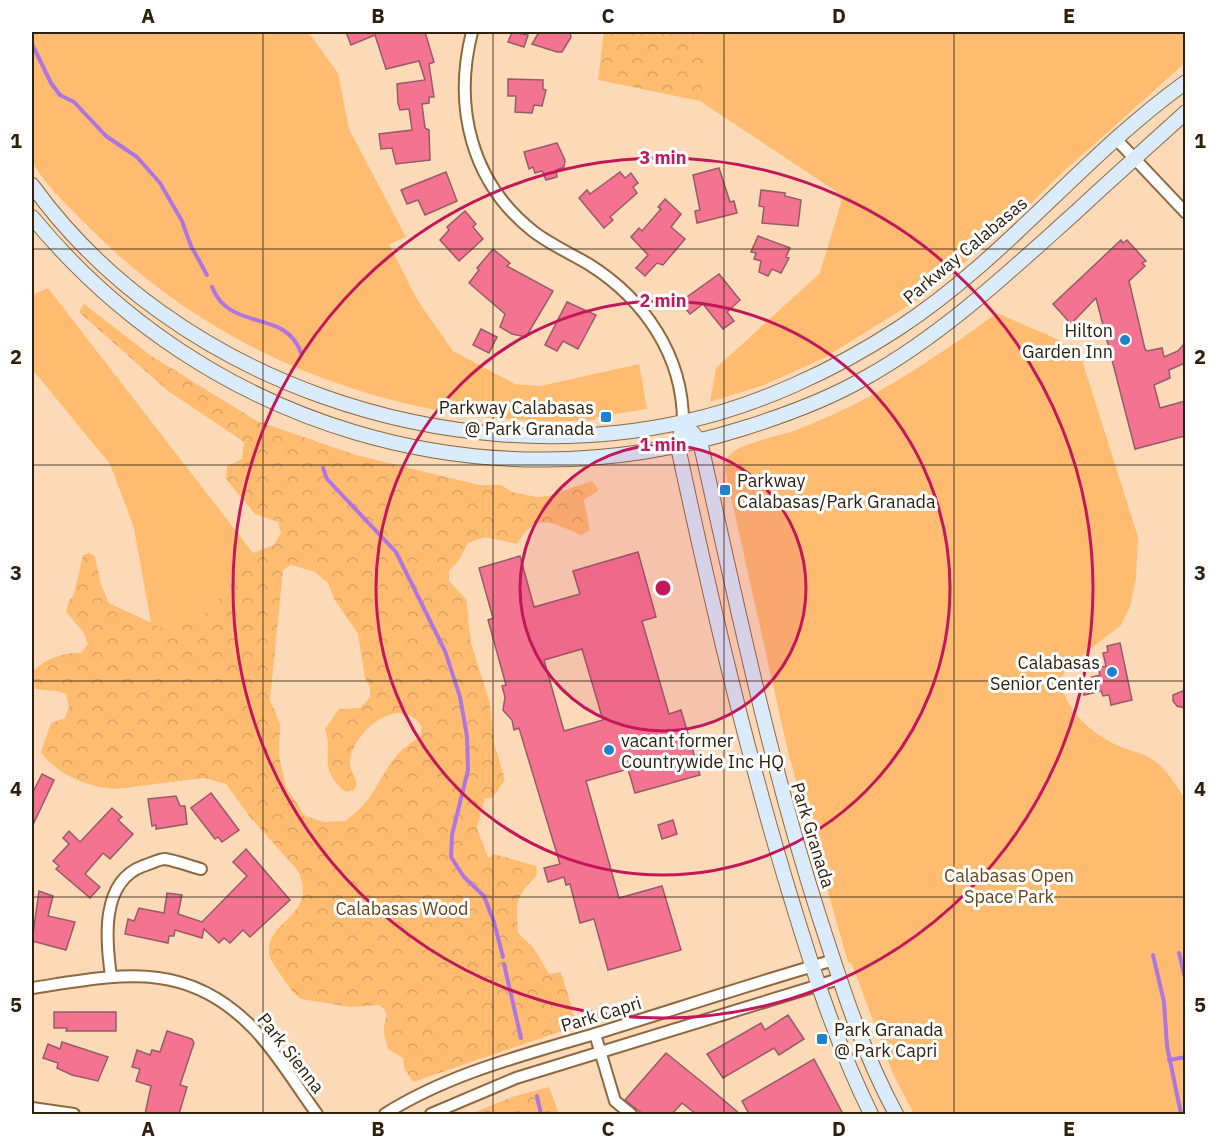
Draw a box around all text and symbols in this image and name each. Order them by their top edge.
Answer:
text: A [141,2,155,29]
text: B [371,2,385,29]
text: C [601,2,615,29]
text: D [832,2,846,29]
text: E [1063,2,1075,29]
text: 1 [10,127,22,154]
text: 1 [1194,127,1206,154]
text: 3 min [639,146,687,169]
street label: Parkway Calabasas [898,191,1032,309]
text: 2 min [639,289,687,312]
place label: Hilton Garden Inn [1022,319,1113,363]
marker: Hilton Garden Inn [1118,333,1132,347]
text: 2 [10,343,22,370]
text: 2 [1194,343,1206,370]
place label: Parkway Calabasas @ Park Granada [439,396,594,440]
marker: Parkway Calabasas @ Park Granada [599,410,613,424]
text: 1 min [639,433,687,456]
place label: Parkway Calabasas/Park Granada [737,469,936,513]
marker: Parkway Calabasas/Park Granada [718,483,732,497]
text: 3 [10,559,22,586]
text: 3 [1194,559,1206,586]
centre of rings [653,578,673,598]
place label: Calabasas Senior Center [990,651,1100,695]
marker: Calabasas Senior Center [1105,665,1119,679]
place label: vacant former Countrywide Inc HQ [621,729,784,773]
marker: vacant former Countrywide Inc HQ [602,743,616,757]
text: 4 [10,775,22,802]
text: 4 [1194,775,1206,802]
street label: Park Granada [786,779,840,891]
park label: Calabasas Open Space Park [944,864,1074,908]
park label: Calabasas Wood [335,897,469,920]
text: 5 [10,991,22,1018]
street label: Park Capri [558,991,644,1037]
text: 5 [1194,991,1206,1018]
street label: Park Sienna [253,1008,330,1098]
place label: Park Granada @ Park Capri [834,1018,944,1062]
marker: Park Granada @ Park Capri [815,1032,829,1046]
text: A [141,1115,155,1142]
text: B [371,1115,385,1142]
text: C [601,1115,615,1142]
text: D [832,1115,846,1142]
text: E [1063,1115,1075,1142]

